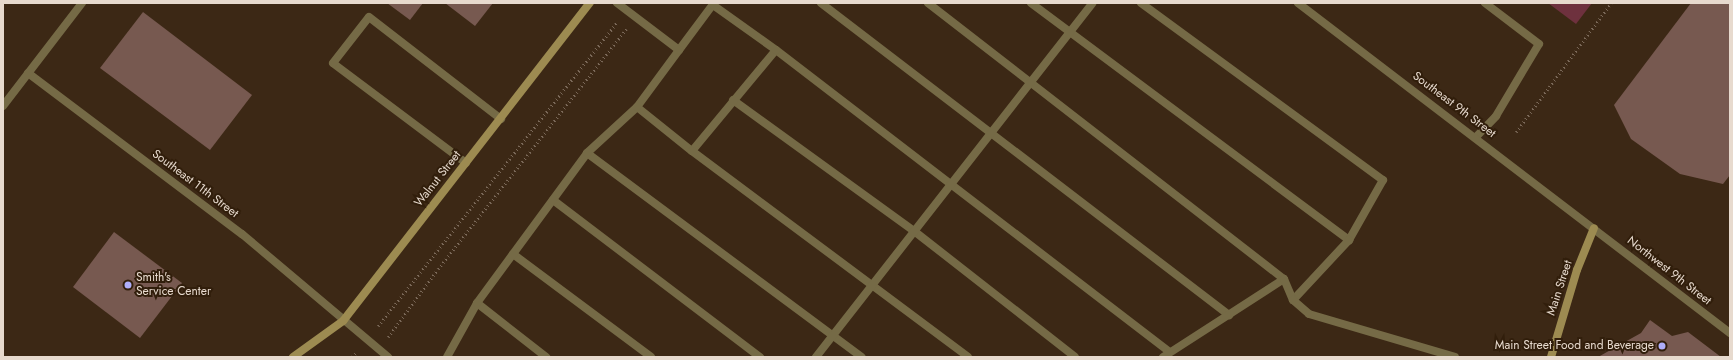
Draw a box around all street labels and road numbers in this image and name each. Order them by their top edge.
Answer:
street label: Southeast 9th Street [1410,69,1498,141]
street label: Southeast 11th Street [149,147,241,221]
street label: Walnut Street [412,148,464,210]
street label: Northwest 9th Street [1624,234,1714,308]
street label: Main Street [1544,259,1576,317]

